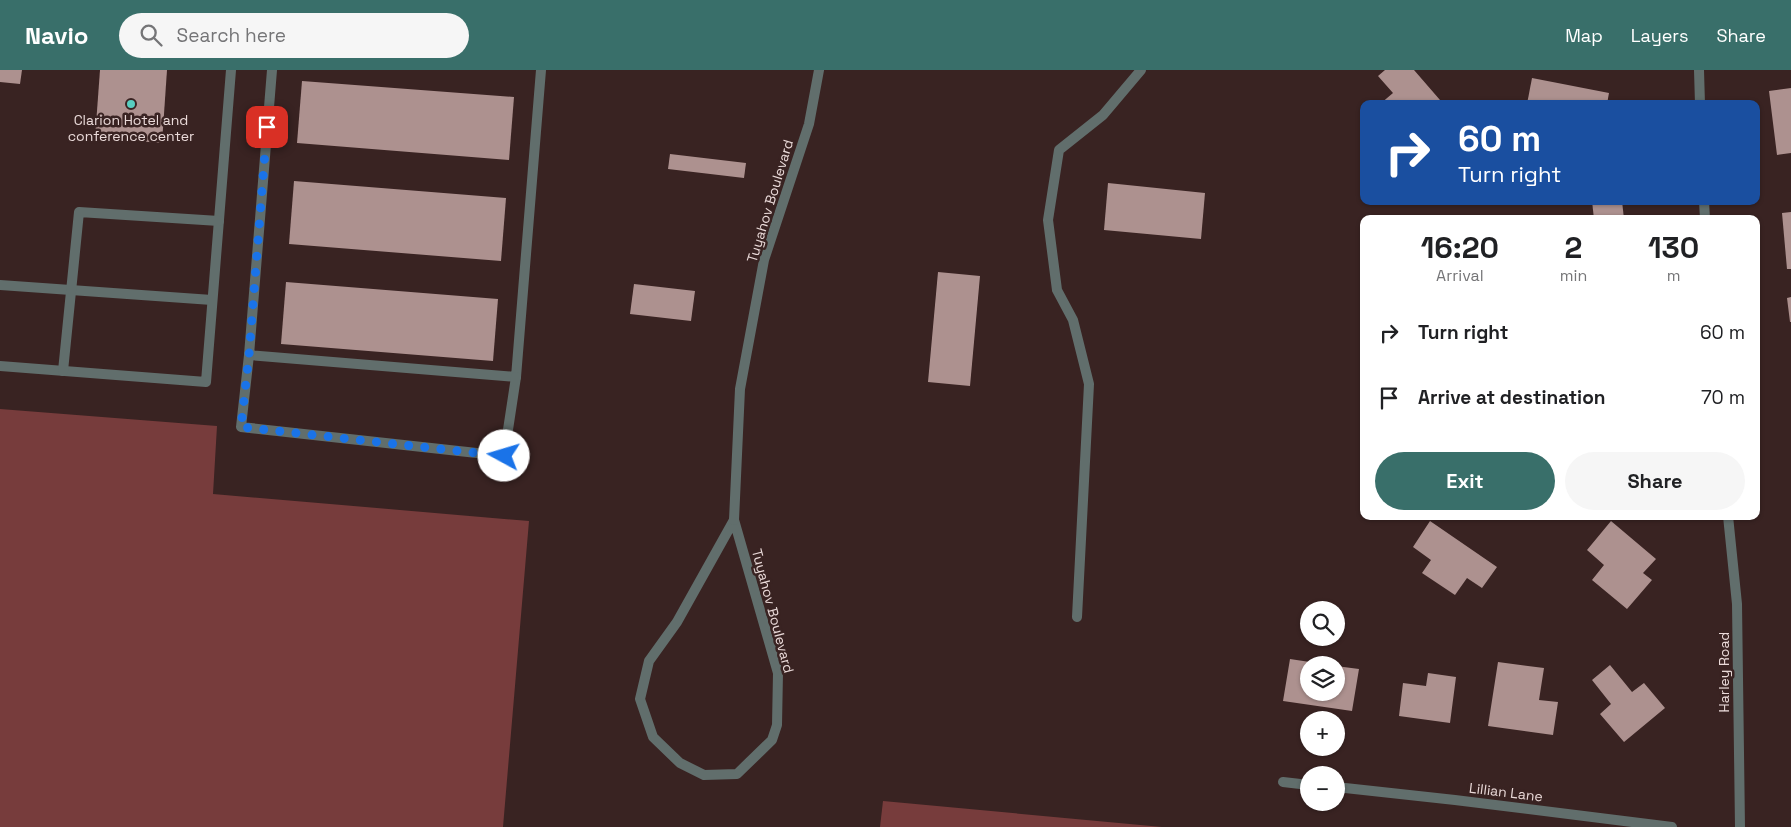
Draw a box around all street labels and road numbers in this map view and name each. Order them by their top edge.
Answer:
street label: Tuyahov Boulevard [743,137,797,265]
street label: Tuyahov Boulevard [748,547,798,675]
street label: Harley Road [1715,632,1733,712]
street label: Lillian Lane [1468,779,1544,805]

